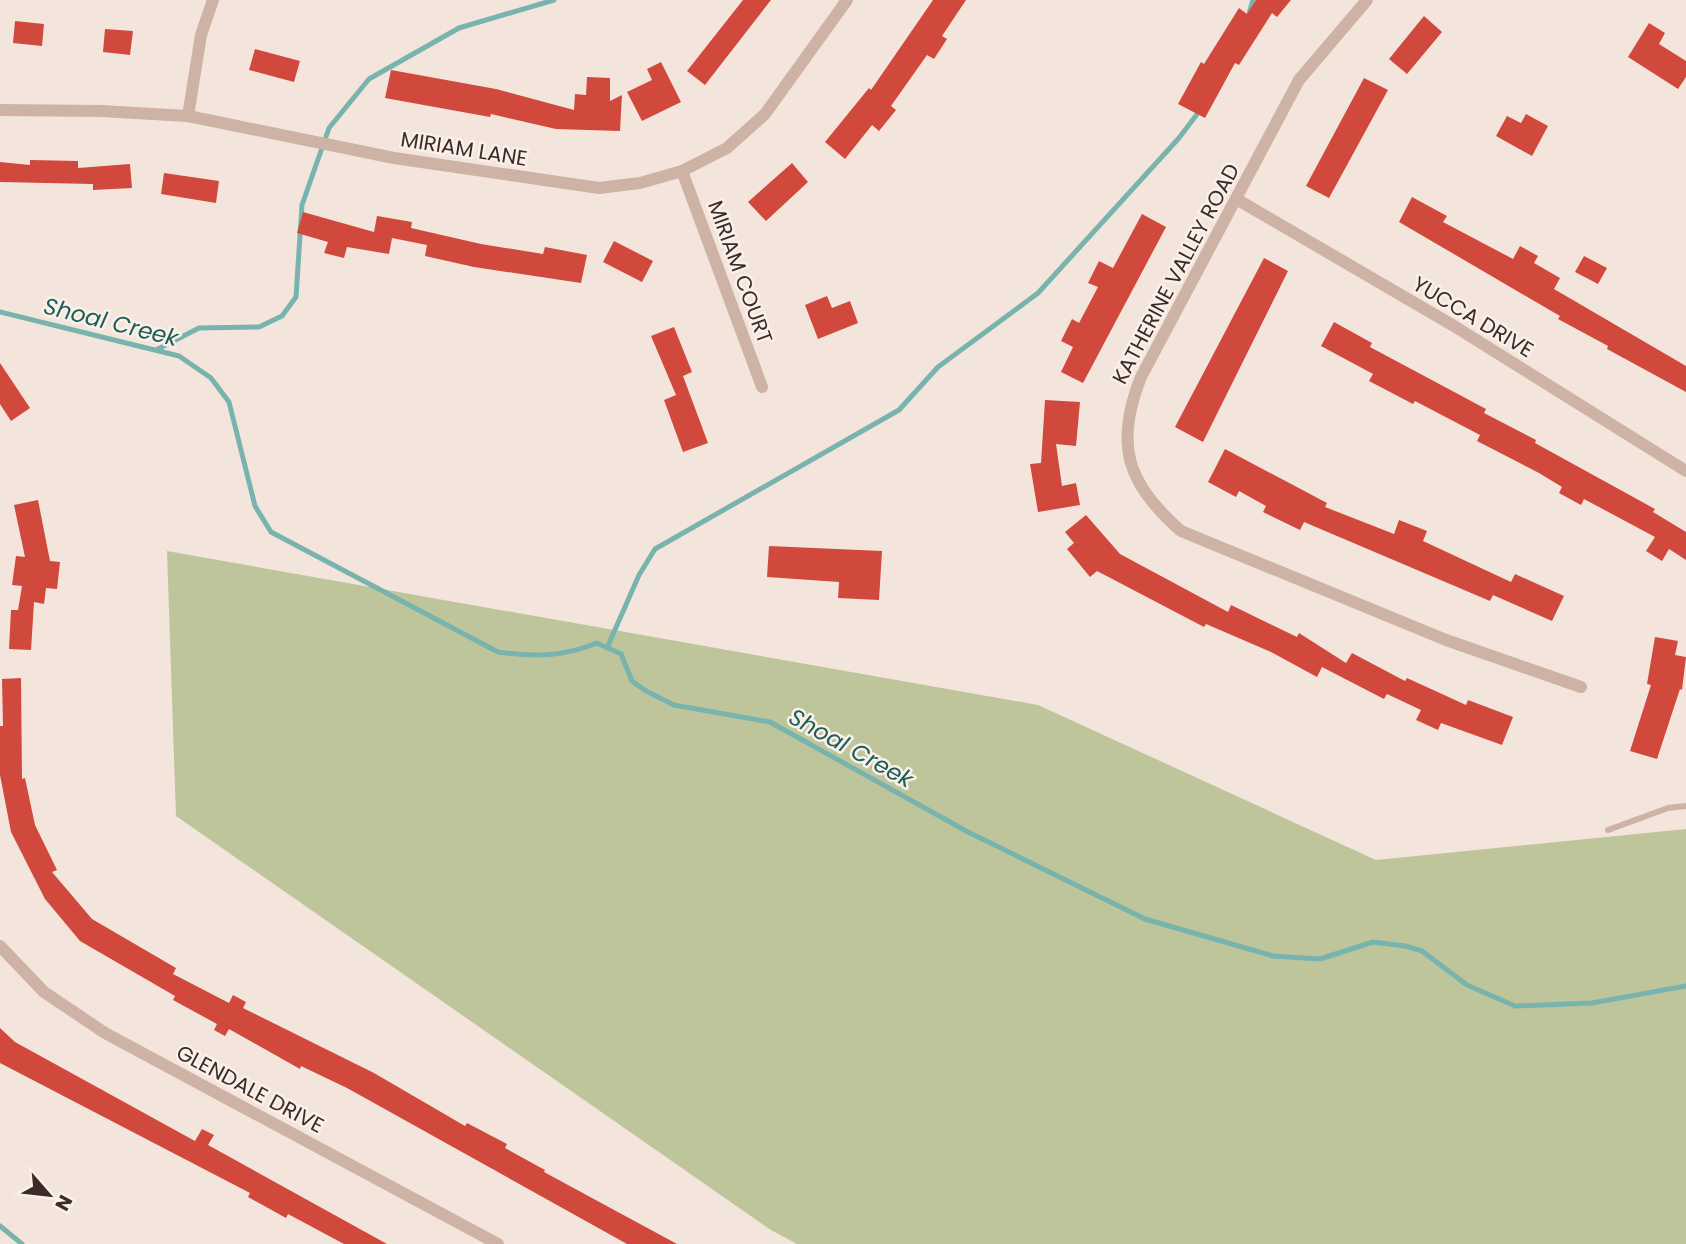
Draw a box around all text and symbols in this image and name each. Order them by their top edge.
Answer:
street label: MIRIAM LANE [399,124,529,173]
street label: KATHERINE VALLEY ROAD [1105,158,1246,389]
street label: MIRIAM COURT [701,196,780,347]
street label: YUCCA DRIVE [1407,269,1539,364]
water label: Shoal Creek [40,290,183,354]
water label: Shoal Creek [783,701,920,796]
street label: GLENDALE DRIVE [171,1037,329,1140]
north arrow [14,1160,84,1230]
text: N [48,1190,79,1215]

